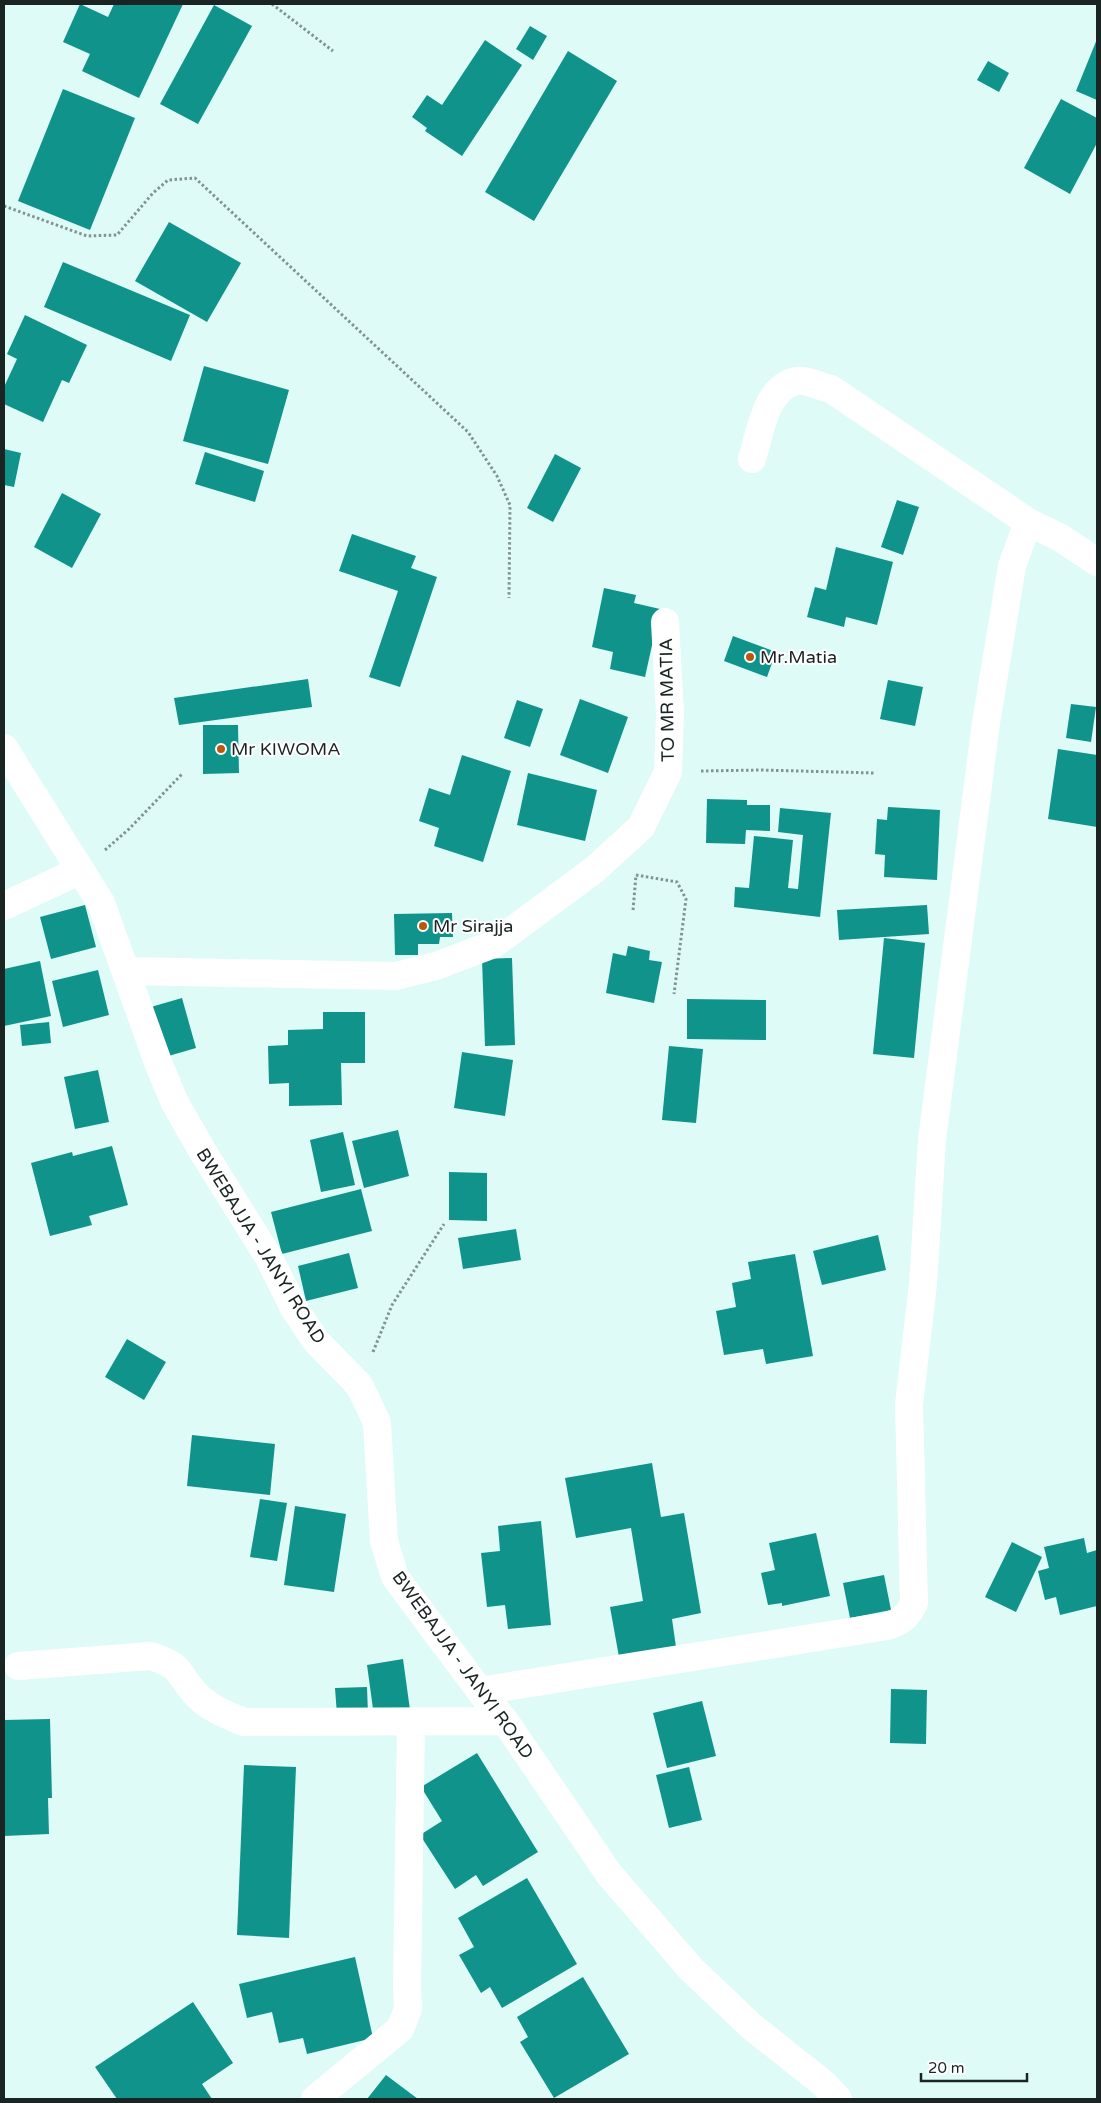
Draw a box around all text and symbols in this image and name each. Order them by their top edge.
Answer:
street label: TO MR MATIA [655,638,679,762]
place label: Mr.Matia [760,646,837,668]
marker: Mr.Matia [744,651,756,663]
place label: Mr KIWOMA [231,738,341,760]
marker: Mr KIWOMA [215,743,227,755]
place label: Mr Sirajja [433,915,513,937]
marker: Mr Sirajja [417,920,429,932]
street label: BWEBAJJA - JANYI ROAD [192,1144,330,1348]
street label: BWEBAJJA - JANYI ROAD [387,1567,539,1763]
scale bar [921,2050,1027,2082]
text: 20 m [928,2059,965,2077]

